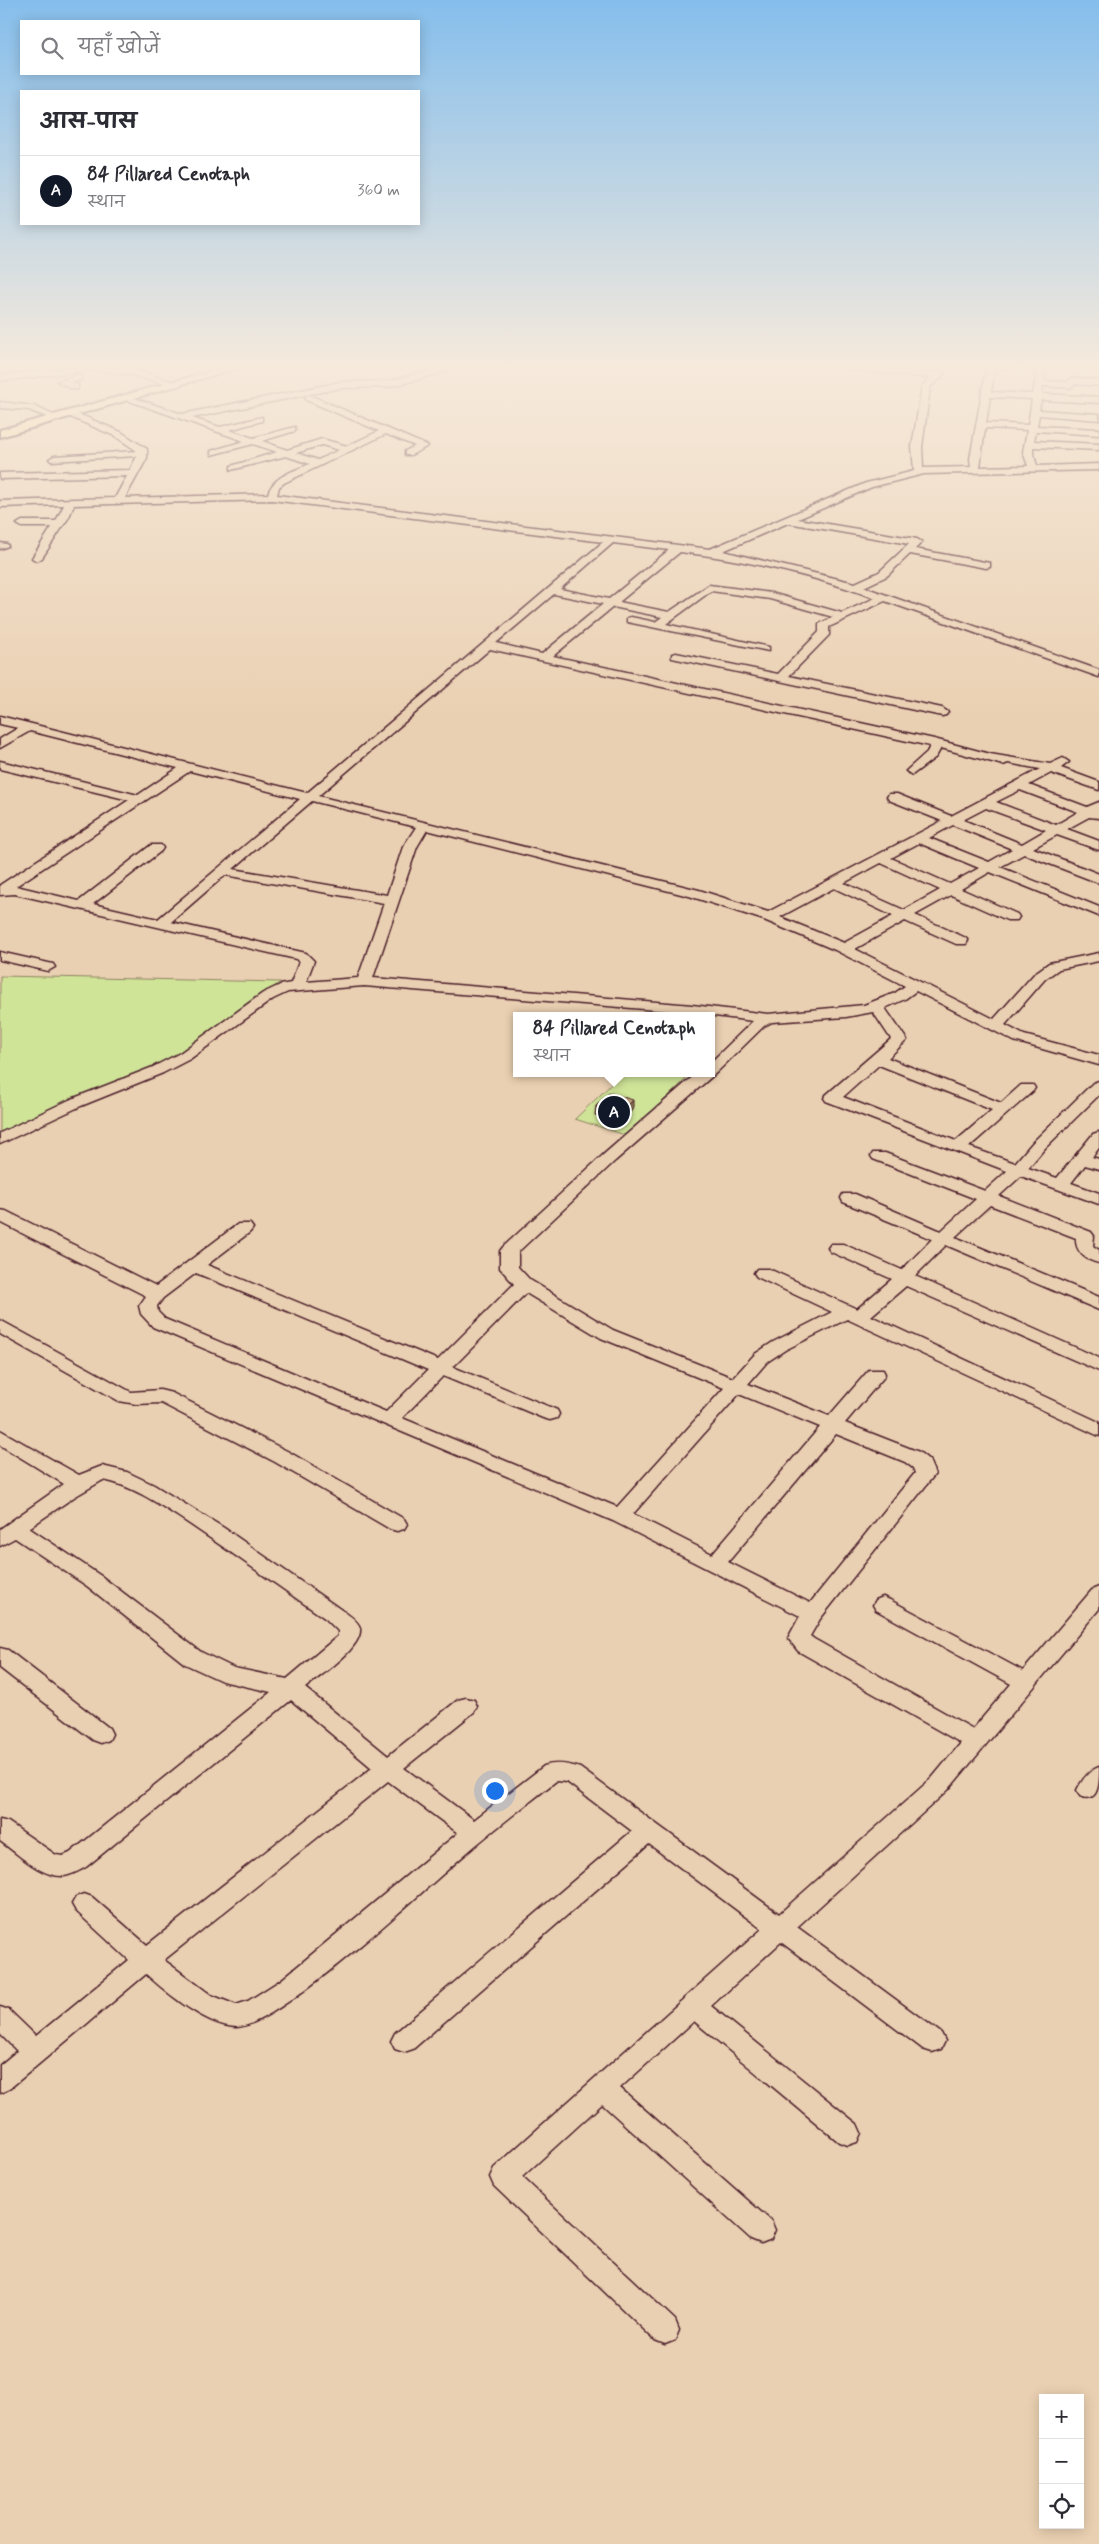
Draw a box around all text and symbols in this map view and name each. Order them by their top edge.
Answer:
search box [20,20,420,75]
icon: search [38,34,66,62]
text: यहाँ खोजें [78,35,160,60]
text: आस-पास [40,108,137,136]
text: 84 Pillared Cenotaph [87,162,250,187]
text: A [51,180,61,201]
text: 360 m [357,180,400,201]
text: स्थान [87,192,125,213]
popup [513,1012,715,1077]
text: 84 Pillared Cenotaph [532,1016,696,1041]
text: स्थान [532,1046,570,1067]
pin: A [598,1093,630,1131]
your location [482,1778,508,1804]
map controls [1039,2394,1084,2529]
button: + [1039,2394,1084,2439]
button: − [1039,2439,1084,2484]
button: locate [1039,2484,1084,2529]

